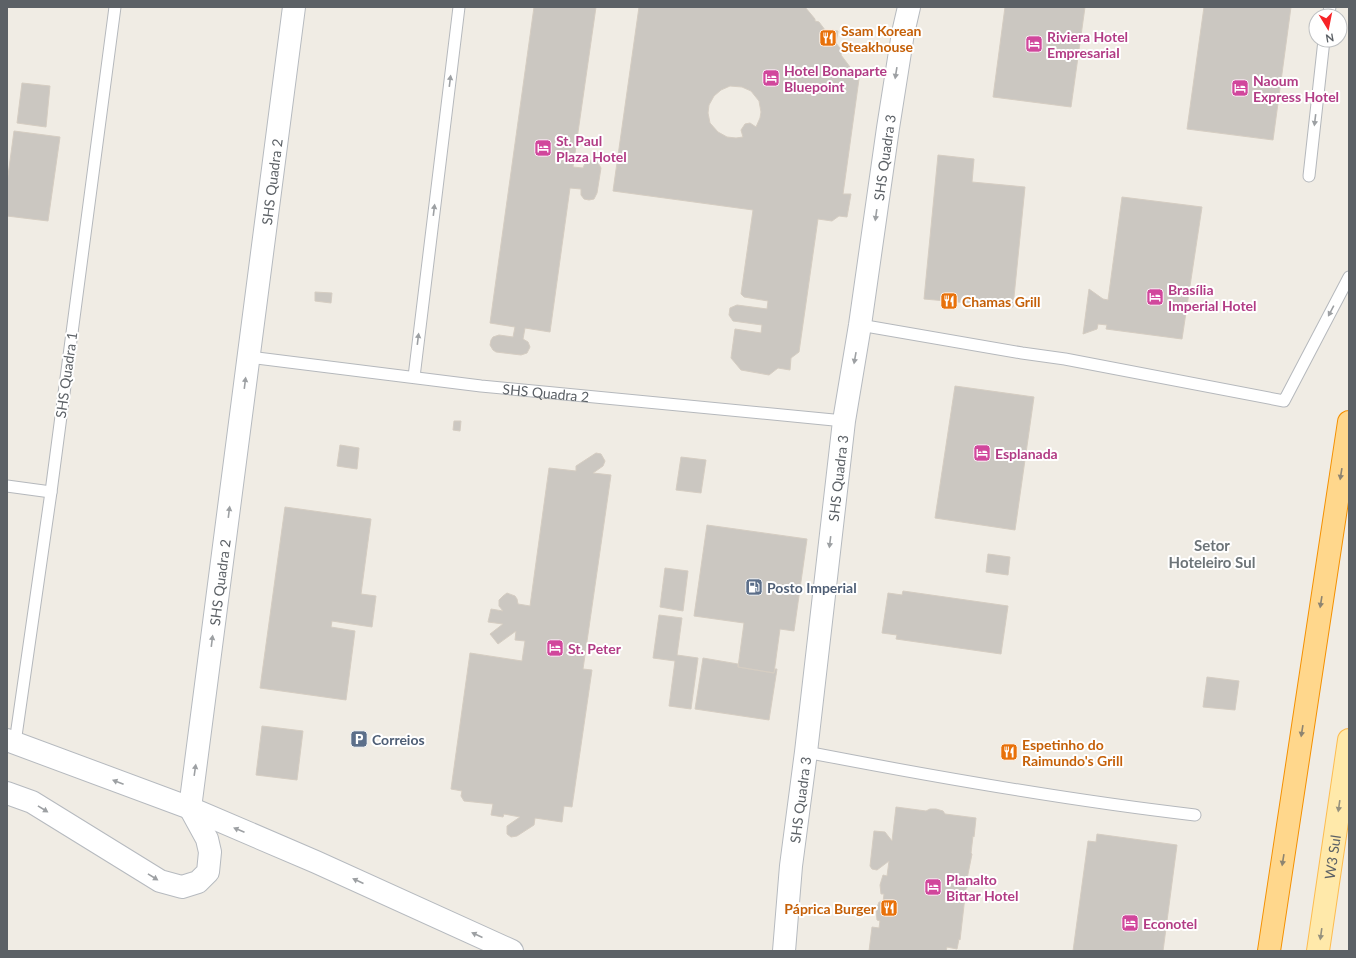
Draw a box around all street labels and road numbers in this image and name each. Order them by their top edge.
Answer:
street label: SHS Quadra 3 [869,113,899,202]
street label: SHS Quadra 2 [257,138,285,226]
street label: SHS Quadra 1 [52,331,80,419]
street label: SHS Quadra 2 [502,380,590,405]
street label: SHS Quadra 3 [824,434,851,522]
street label: SHS Quadra 2 [205,538,233,627]
street label: SHS Quadra 3 [786,756,814,844]
street label: W3 Sul [1320,834,1343,880]

